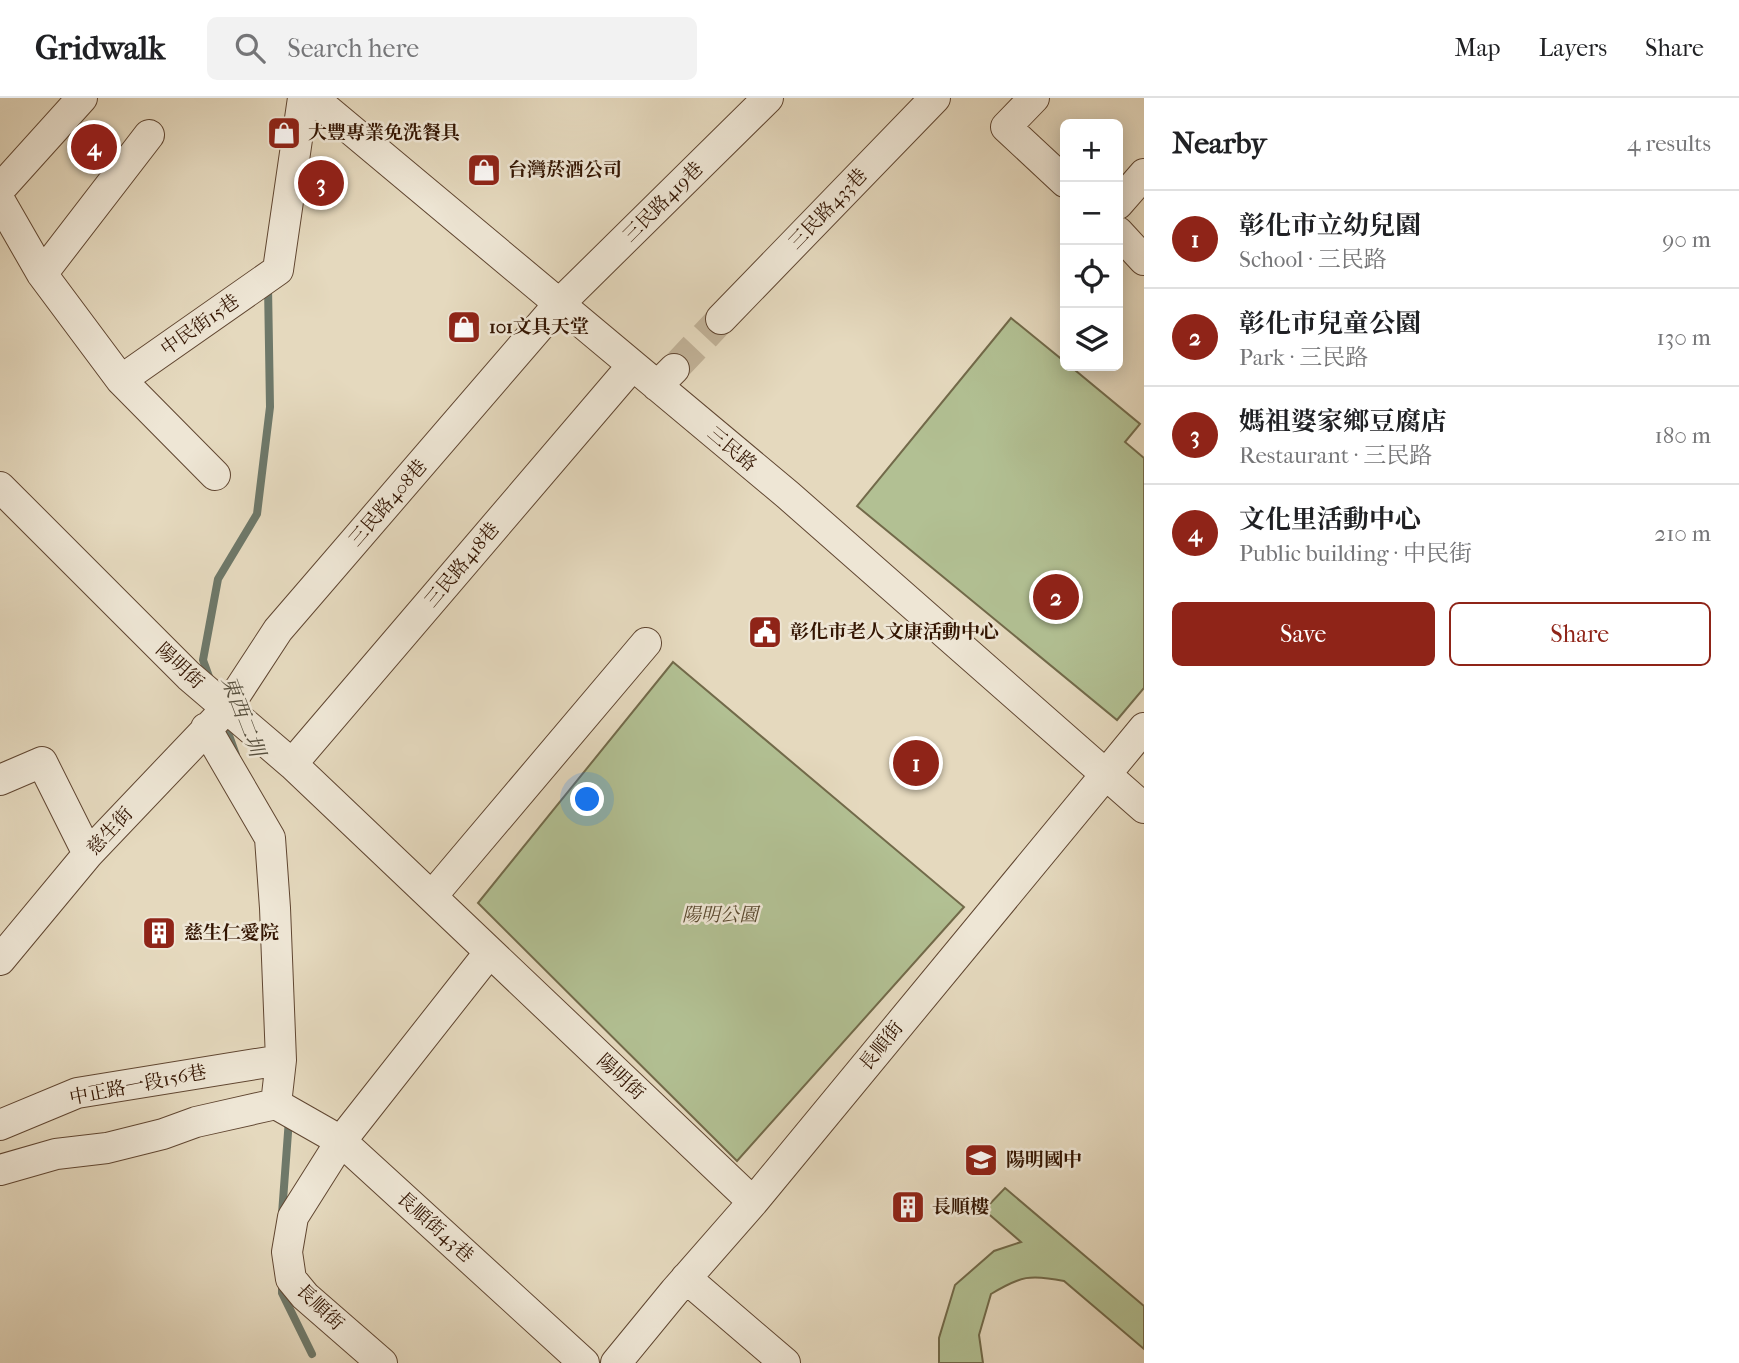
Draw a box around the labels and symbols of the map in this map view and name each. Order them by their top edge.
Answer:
shop icon: 大豐專業免洗餐具 [265,114,303,152]
pin: 4 [71,121,117,173]
place label: 大豐專業免洗餐具 [308,122,460,144]
shop icon: 台灣菸酒公司 [465,151,503,189]
pin: 3 [298,157,344,209]
street label: 三民路419巷 [618,157,708,247]
place label: 台灣菸酒公司 [508,159,622,181]
street label: 三民路433巷 [784,164,872,254]
street label: 中民街15巷 [156,290,244,360]
shop icon: 101文具天堂 [445,308,483,346]
place label: 101文具天堂 [489,316,589,338]
street label: 三民路 [703,422,761,476]
street label: 三民路408巷 [345,455,431,551]
street label: 三民路418巷 [420,518,504,612]
pin: 2 [1033,571,1079,623]
public building icon: 彰化市老人文康活動中心 [746,613,784,651]
place label: 彰化市老人文康活動中心 [790,621,999,643]
street label: 陽明街 [152,639,208,693]
water label: 東西二圳 [217,672,270,762]
pin: 1 [893,737,939,789]
your location [570,782,604,816]
street label: 慈生街 [83,803,137,859]
park label: 陽明公園 [682,904,761,926]
building icon: 慈生仁愛院 [140,914,178,952]
place label: 慈生仁愛院 [184,922,279,944]
street label: 長順街 [855,1017,907,1075]
street label: 陽明街 [593,1050,649,1104]
street label: 中正路一段156巷 [68,1061,208,1109]
school or university icon: 陽明國中 [962,1141,1000,1179]
place label: 陽明國中 [1006,1149,1082,1171]
street label: 長順街43巷 [392,1187,478,1267]
building icon: 長順樓 [889,1188,927,1226]
place label: 長順樓 [932,1196,989,1218]
street label: 長順街 [292,1279,348,1335]

